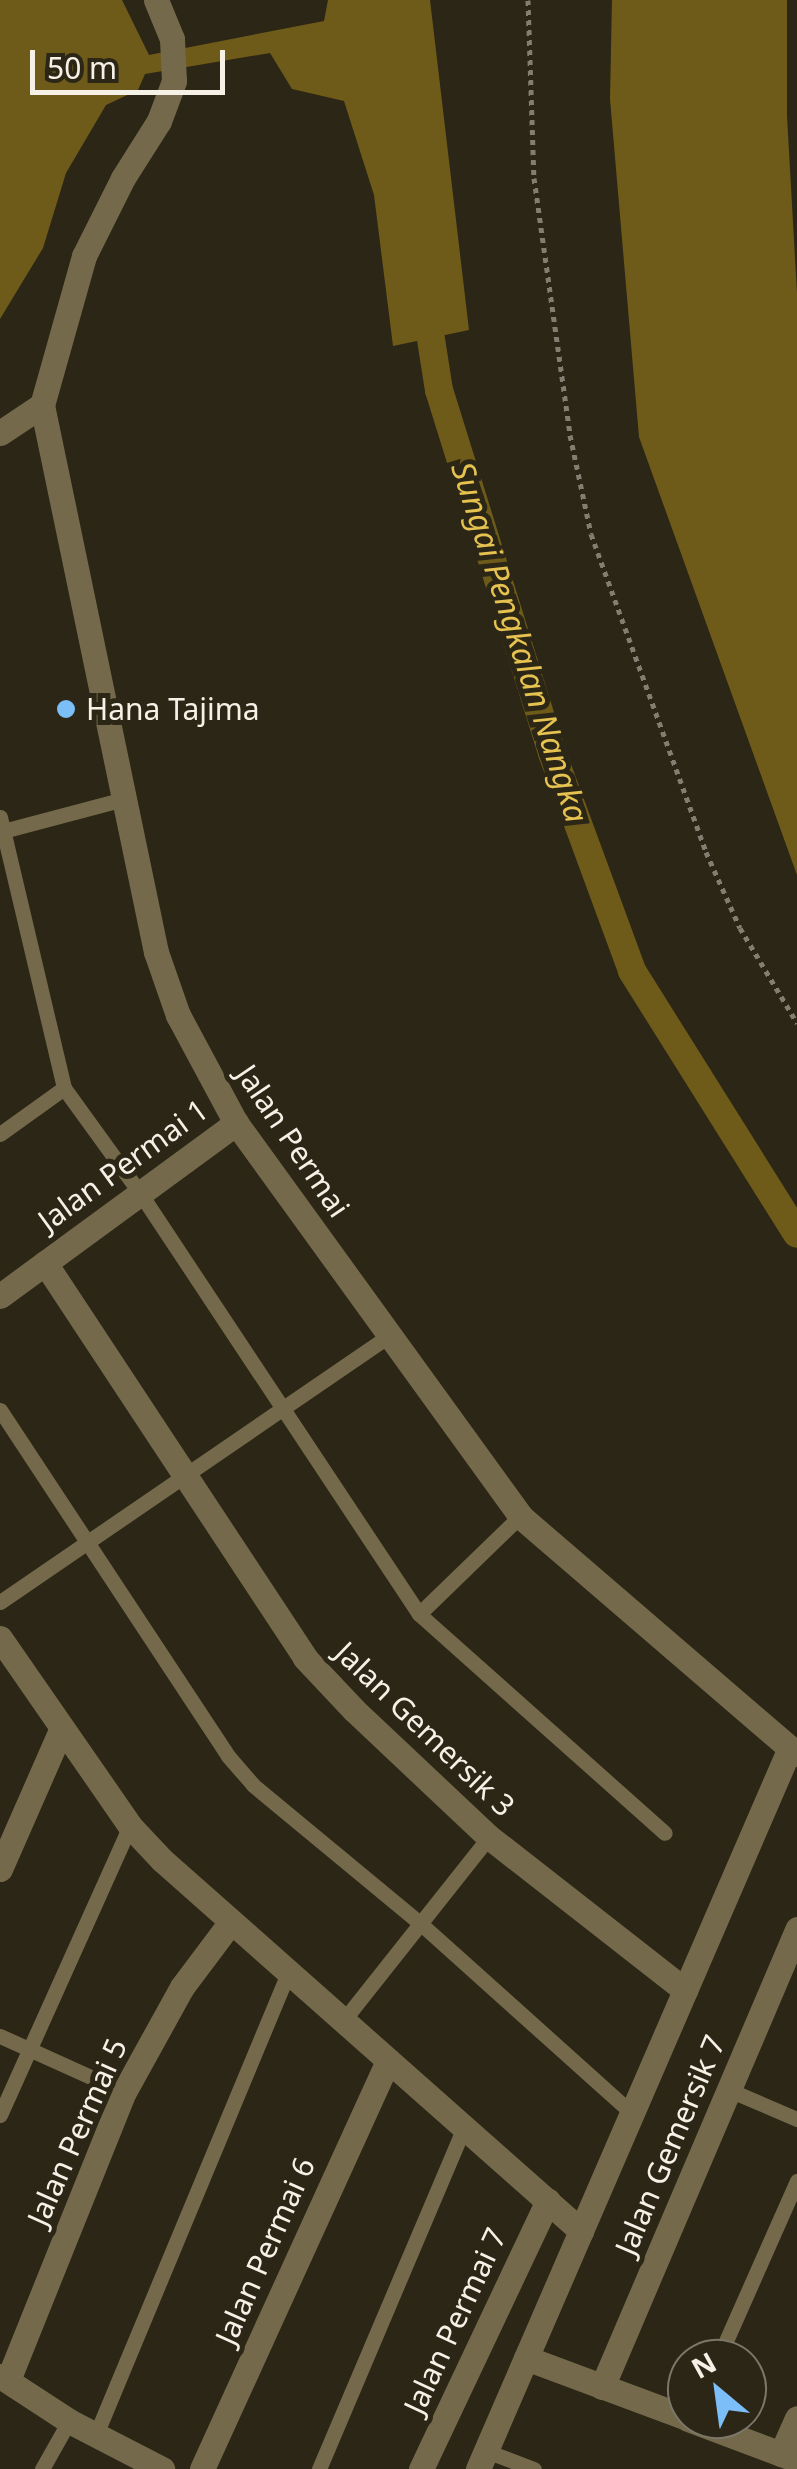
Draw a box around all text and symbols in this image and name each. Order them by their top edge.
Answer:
scale bar [35,30,230,92]
text: 50 m [47,47,117,88]
water label: Sungai Pengkalan Nangka [444,457,596,827]
place label: Hana Tajima [86,691,260,727]
marker: Hana Tajima [55,698,77,720]
street label: Jalan Permai [229,1058,357,1224]
street label: Jalan Permai 1 [31,1091,215,1239]
street label: Jalan Gemersik 3 [328,1634,522,1824]
street label: Jalan Gemersik 7 [607,2030,733,2260]
street label: Jalan Permai 5 [20,2033,134,2231]
street label: Jalan Permai 6 [208,2152,322,2350]
street label: Jalan Permai 7 [396,2222,514,2420]
north arrow [667,2339,767,2439]
text: N [684,2342,723,2387]

